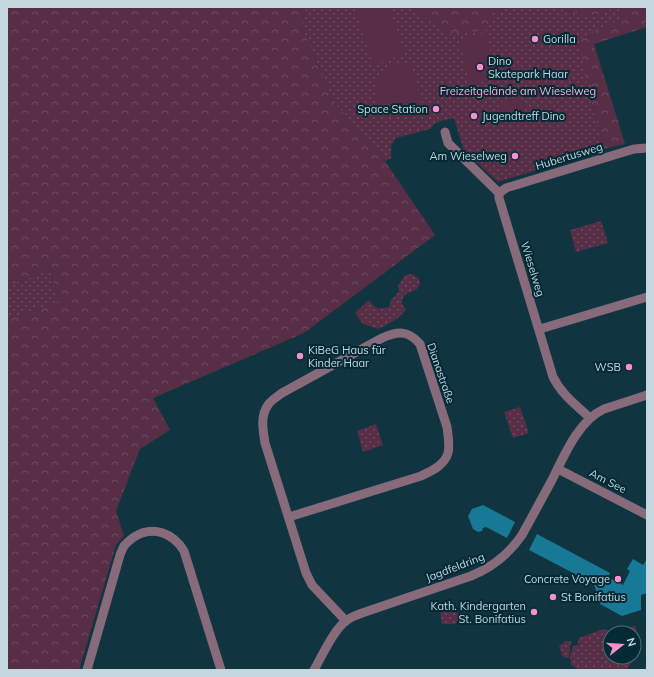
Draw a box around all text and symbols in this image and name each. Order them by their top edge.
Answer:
place label: Gorilla [543,32,576,46]
marker: Gorilla [530,34,540,44]
place label: Dino Skatepark Haar [488,54,568,81]
marker: Dino Skatepark Haar [475,62,485,72]
park label: Freizeitgelände am Wieselweg [440,84,596,98]
place label: Space Station [357,102,428,116]
marker: Space Station [431,104,441,114]
place label: Jugendtreff Dino [482,109,565,123]
marker: Jugendtreff Dino [469,111,479,121]
street label: Hubertusweg [534,139,604,173]
place label: Am Wieselweg [429,149,507,163]
marker: Am Wieselweg [510,151,520,161]
street label: Wieselweg [518,240,548,298]
street label: Dianastraße [424,341,458,405]
place label: KiBeG Haus für Kinder Haar [308,343,386,370]
marker: KiBeG Haus für Kinder Haar [295,351,305,361]
place label: WSB [595,360,621,374]
marker: WSB [624,362,634,372]
street label: Am See [587,466,629,496]
street label: Jagdfeldring [424,549,486,585]
place label: Concrete Voyage [524,572,610,586]
marker: Concrete Voyage [613,574,623,584]
place label: St Bonifatius [561,590,626,604]
marker: St Bonifatius [548,592,558,602]
place label: Kath. Kindergarten St. Bonifatius [430,599,526,626]
marker: Kath. Kindergarten St. Bonifatius [529,607,539,617]
north arrow [602,625,642,665]
text: N [624,636,639,648]

